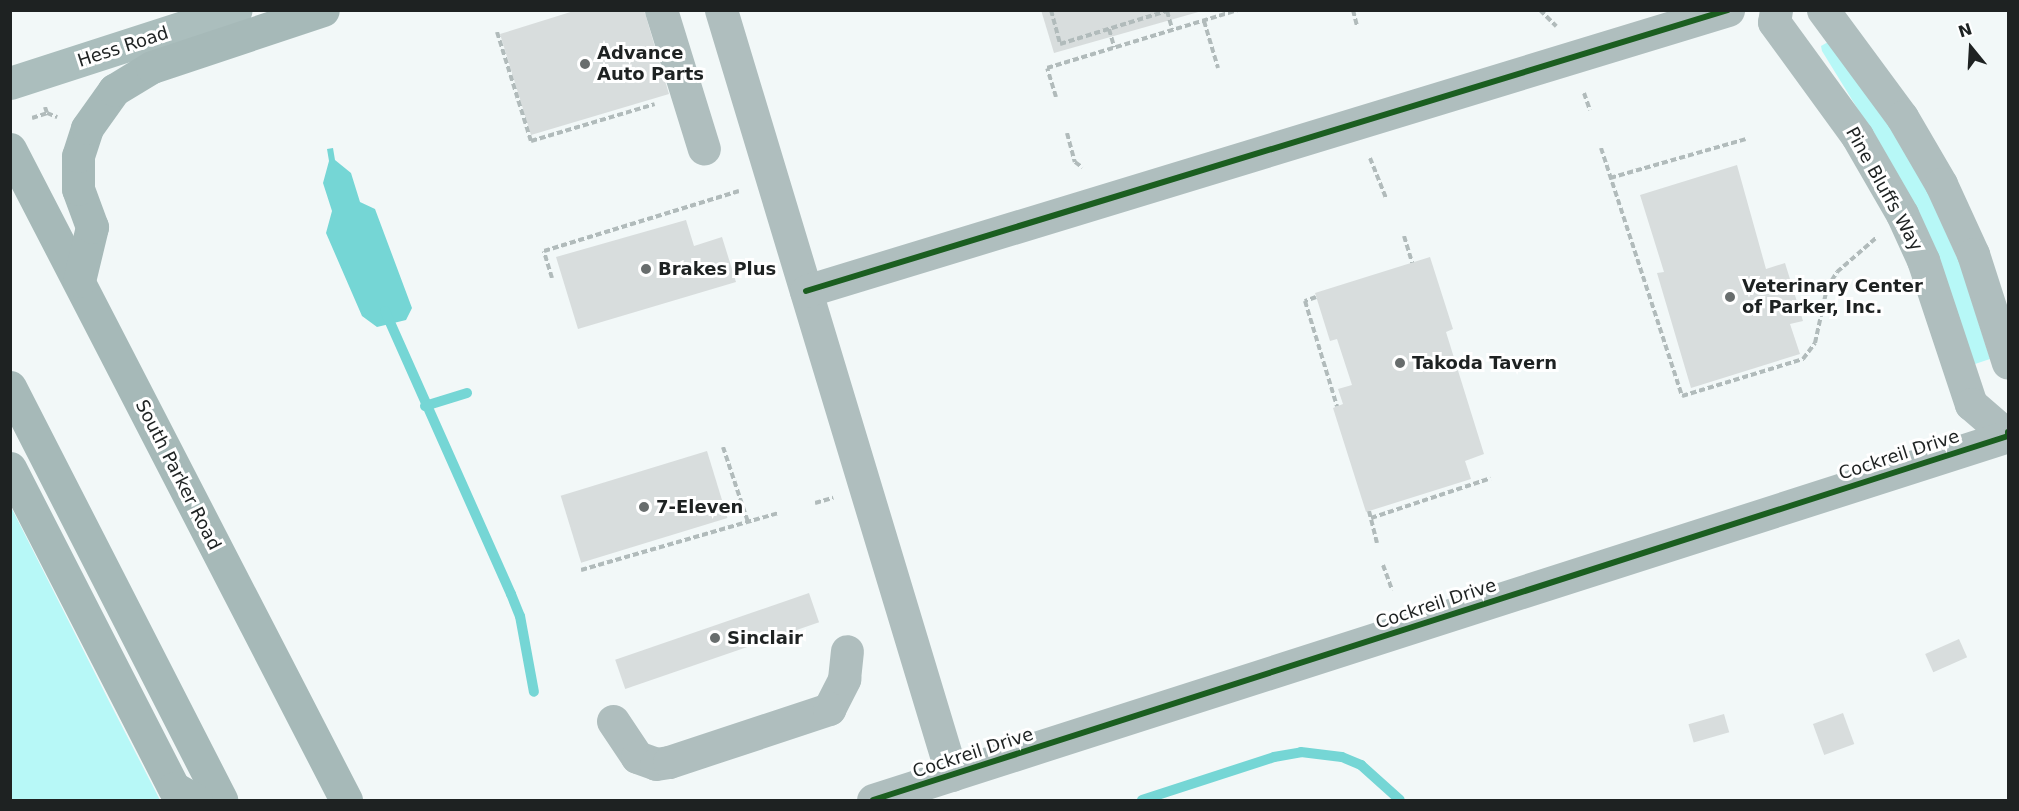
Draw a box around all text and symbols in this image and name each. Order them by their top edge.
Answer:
north arrow [1941,18,2001,78]
text: N [1956,19,1975,42]
street label: Hess Road [75,22,171,72]
place label: Advance Auto Parts [597,43,704,86]
marker: Advance Auto Parts [578,57,592,71]
street label: Pine Bluffs Way [1841,123,1927,255]
place label: Brakes Plus [658,258,776,280]
marker: Brakes Plus [639,262,653,276]
place label: Veterinary Center of Parker, Inc. [1742,276,1923,318]
marker: Veterinary Center of Parker, Inc. [1723,290,1737,304]
place label: Takoda Tavern [1412,352,1557,374]
marker: Takoda Tavern [1393,356,1407,370]
street label: South Parker Road [131,396,225,554]
street label: Cockreil Drive [1836,425,1962,485]
place label: 7-Eleven [656,496,743,518]
marker: 7-Eleven [637,500,651,514]
street label: Cockreil Drive [1373,574,1499,634]
place label: Sinclair [727,627,803,649]
marker: Sinclair [708,631,722,645]
street label: Cockreil Drive [910,723,1036,783]

